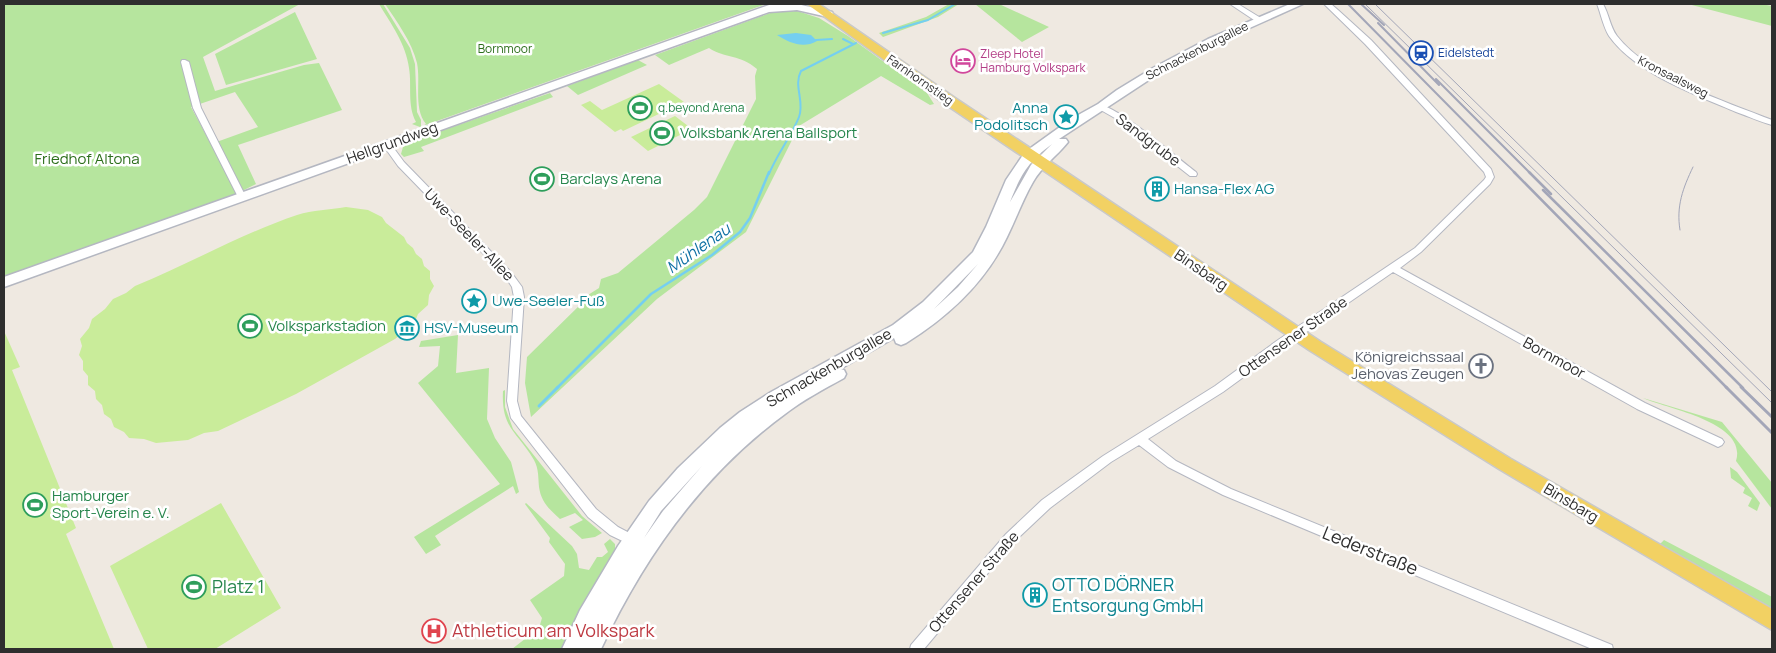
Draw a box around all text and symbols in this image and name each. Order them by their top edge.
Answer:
street label: Schnackenburgallee [1143,17,1251,84]
park label: Bornmoor [478,40,533,57]
station icon: Eidelstedt [1408,40,1434,66]
place label: Eidelstedt [1438,44,1495,61]
place label: Zleep Hotel Hamburg Volkspark [980,45,1087,76]
hotel icon: Zleep Hotel Hamburg Volkspark [950,48,976,74]
street label: Farnhornstieg [884,50,957,109]
street label: Kronsaalsweg [1635,51,1711,102]
sports icon: q.beyond Arena [627,95,653,121]
place label: Anna Podolitsch [974,97,1048,135]
place label: q.beyond Arena [658,99,744,116]
place icon: Anna Podolitsch [1053,104,1079,130]
street label: Sandgrube [1112,108,1185,171]
street label: Hellgrundweg [343,116,440,169]
sports icon: Volksbank Arena Ballsport [649,120,675,146]
place label: Volksbank Arena Ballsport [680,122,857,143]
park label: Friedhof Altona [34,148,140,169]
sports icon: Barclays Arena [529,166,555,192]
place label: Barclays Arena [560,168,662,189]
building icon: Hansa-Flex AG [1144,176,1170,202]
place label: Hansa-Flex AG [1174,178,1275,199]
street label: Uwe-Seeler-Allee [420,184,519,286]
water label: Mühlenau [662,217,736,278]
street label: Binsbarg [1170,244,1232,295]
place icon: Uwe-Seeler-Fuß [461,288,487,314]
place label: Uwe-Seeler-Fuß [492,290,605,311]
street label: Ottensener Straße [1234,291,1351,382]
sports icon: Volksparkstadion [237,313,263,339]
place label: Volksparkstadion [268,315,386,336]
museum icon: HSV-Museum [394,315,420,341]
place label: HSV-Museum [424,317,518,338]
street label: Schnackenburgallee [762,323,895,412]
street label: Bornmoor [1519,332,1590,384]
place label: Königreichssaal Jehovas Zeugen [1351,346,1464,384]
church icon: Königreichssaal Jehovas Zeugen [1468,353,1494,379]
street label: Binsbarg [1540,478,1603,527]
place label: Hamburger Sport-Verein e. V. [52,485,170,523]
sports icon: Hamburger Sport-Verein e. V. [22,492,48,518]
street label: Lederstraße [1319,520,1422,580]
street label: Ottensener Straße [924,526,1024,637]
place label: OTTO DÖRNER Entsorgung GmbH [1052,572,1204,617]
sports icon: Platz 1 [181,574,207,600]
place label: Platz 1 [212,574,264,598]
building icon: OTTO DÖRNER Entsorgung GmbH [1022,582,1048,608]
hospital icon: Athleticum am Volkspark [421,618,447,644]
place label: Athleticum am Volkspark [452,618,655,642]

